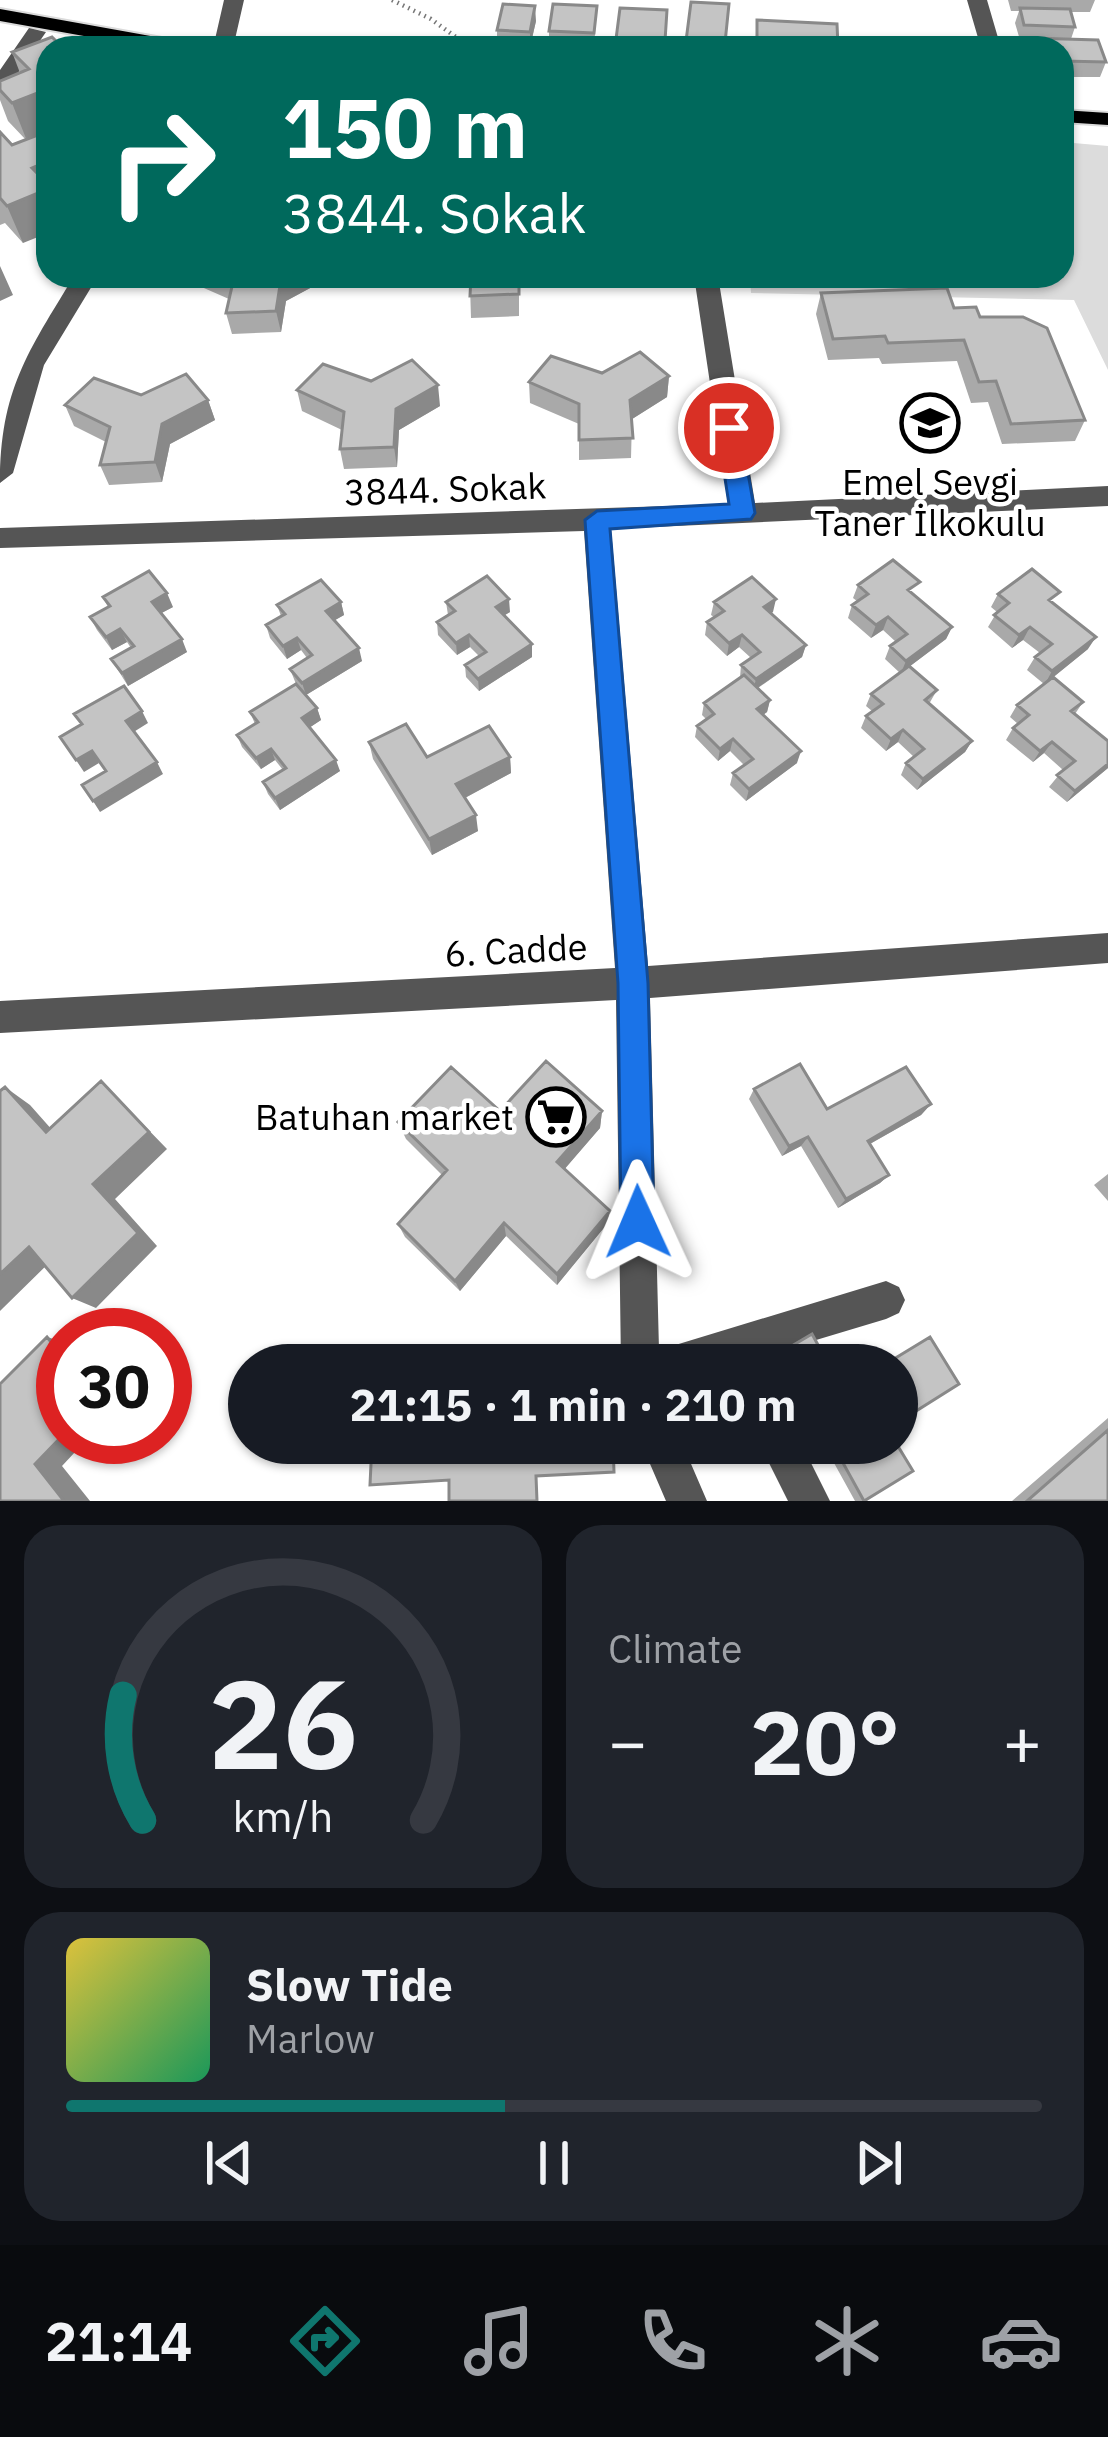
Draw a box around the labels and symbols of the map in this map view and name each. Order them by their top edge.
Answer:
pin [678,377,780,479]
school or university icon: Emel Sevgi Taner İlkokulu [899,392,961,454]
place label: Emel Sevgi Taner İlkokulu [814,458,1046,546]
street label: 3844. Sokak [343,461,547,516]
street label: 6. Cadde [443,922,589,977]
supermarket icon: Batuhan market [525,1086,587,1148]
place label: Batuhan market [255,1093,514,1140]
position arrow [575,1159,701,1285]
speed limit sign: 30 [36,1308,192,1464]

